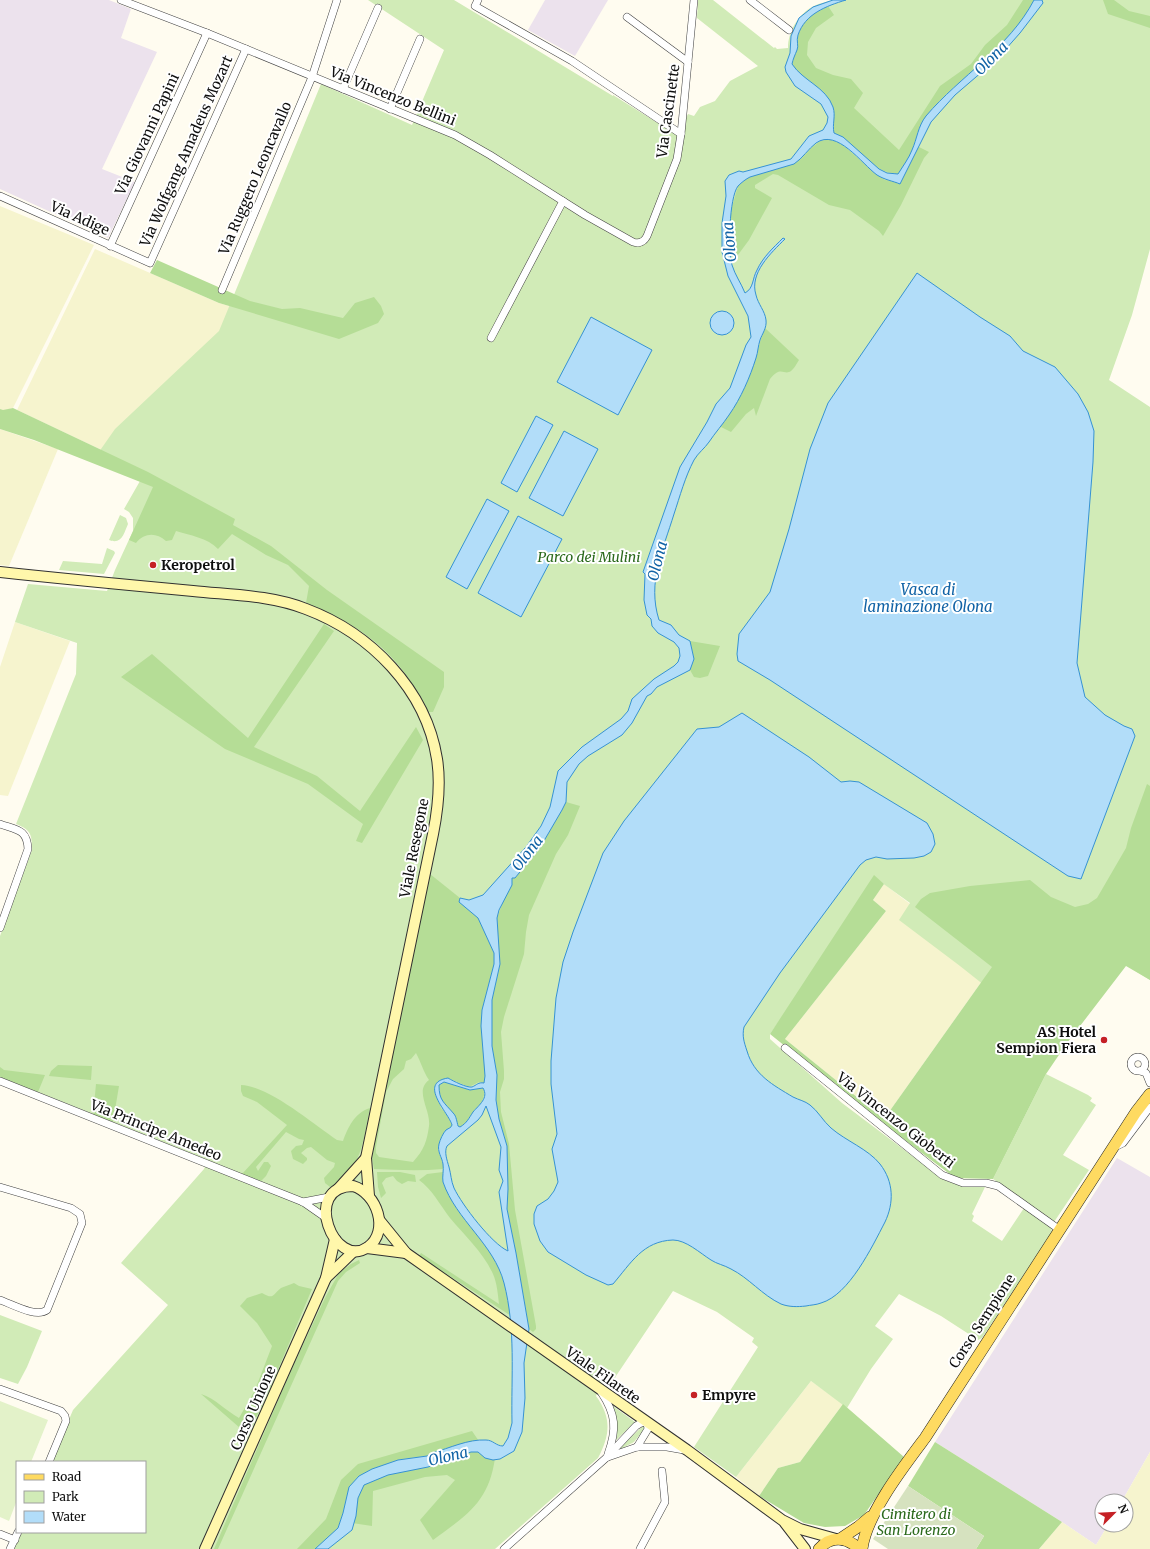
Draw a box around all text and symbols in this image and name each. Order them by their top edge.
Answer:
water label: Olona [970,37,1012,79]
street label: Via Wolfgang Amadeus Mozart [135,52,237,250]
street label: Via Vincenzo Bellini [326,62,459,130]
street label: Via Cascinette [652,63,683,160]
street label: Via Giovanni Papini [111,70,183,199]
street label: Via Ruggero Leoncavallo [214,99,295,258]
street label: Via Adige [47,197,112,239]
water label: Olona [718,221,740,263]
water label: Olona [643,539,671,583]
park label: Parco dei Mulini [538,548,640,566]
place label: Keropetrol [161,556,235,574]
marker: Keropetrol [148,560,158,570]
water label: Vasca di laminazione Olona [863,580,993,616]
street label: Viale Resegone [395,797,432,900]
water label: Olona [507,831,547,875]
place label: AS Hotel Sempion Fiera [996,1023,1096,1057]
marker: AS Hotel Sempion Fiera [1099,1035,1109,1045]
street label: Via Vincenzo Gioberti [832,1068,959,1172]
street label: Via Principe Amedeo [87,1095,224,1165]
street label: Corso Sempione [945,1270,1019,1372]
street label: Viale Filarete [561,1342,644,1407]
street label: Corso Unione [226,1363,280,1453]
place label: Empyre [702,1386,756,1404]
marker: Empyre [689,1390,699,1400]
water label: Olona [426,1442,470,1470]
legend [16,1461,146,1533]
text: Road [52,1469,81,1484]
text: Park [52,1489,79,1504]
north arrow [1094,1493,1134,1533]
text: N [1115,1502,1131,1516]
park label: Cimitero di San Lorenzo [877,1505,955,1539]
text: Water [51,1509,87,1524]

